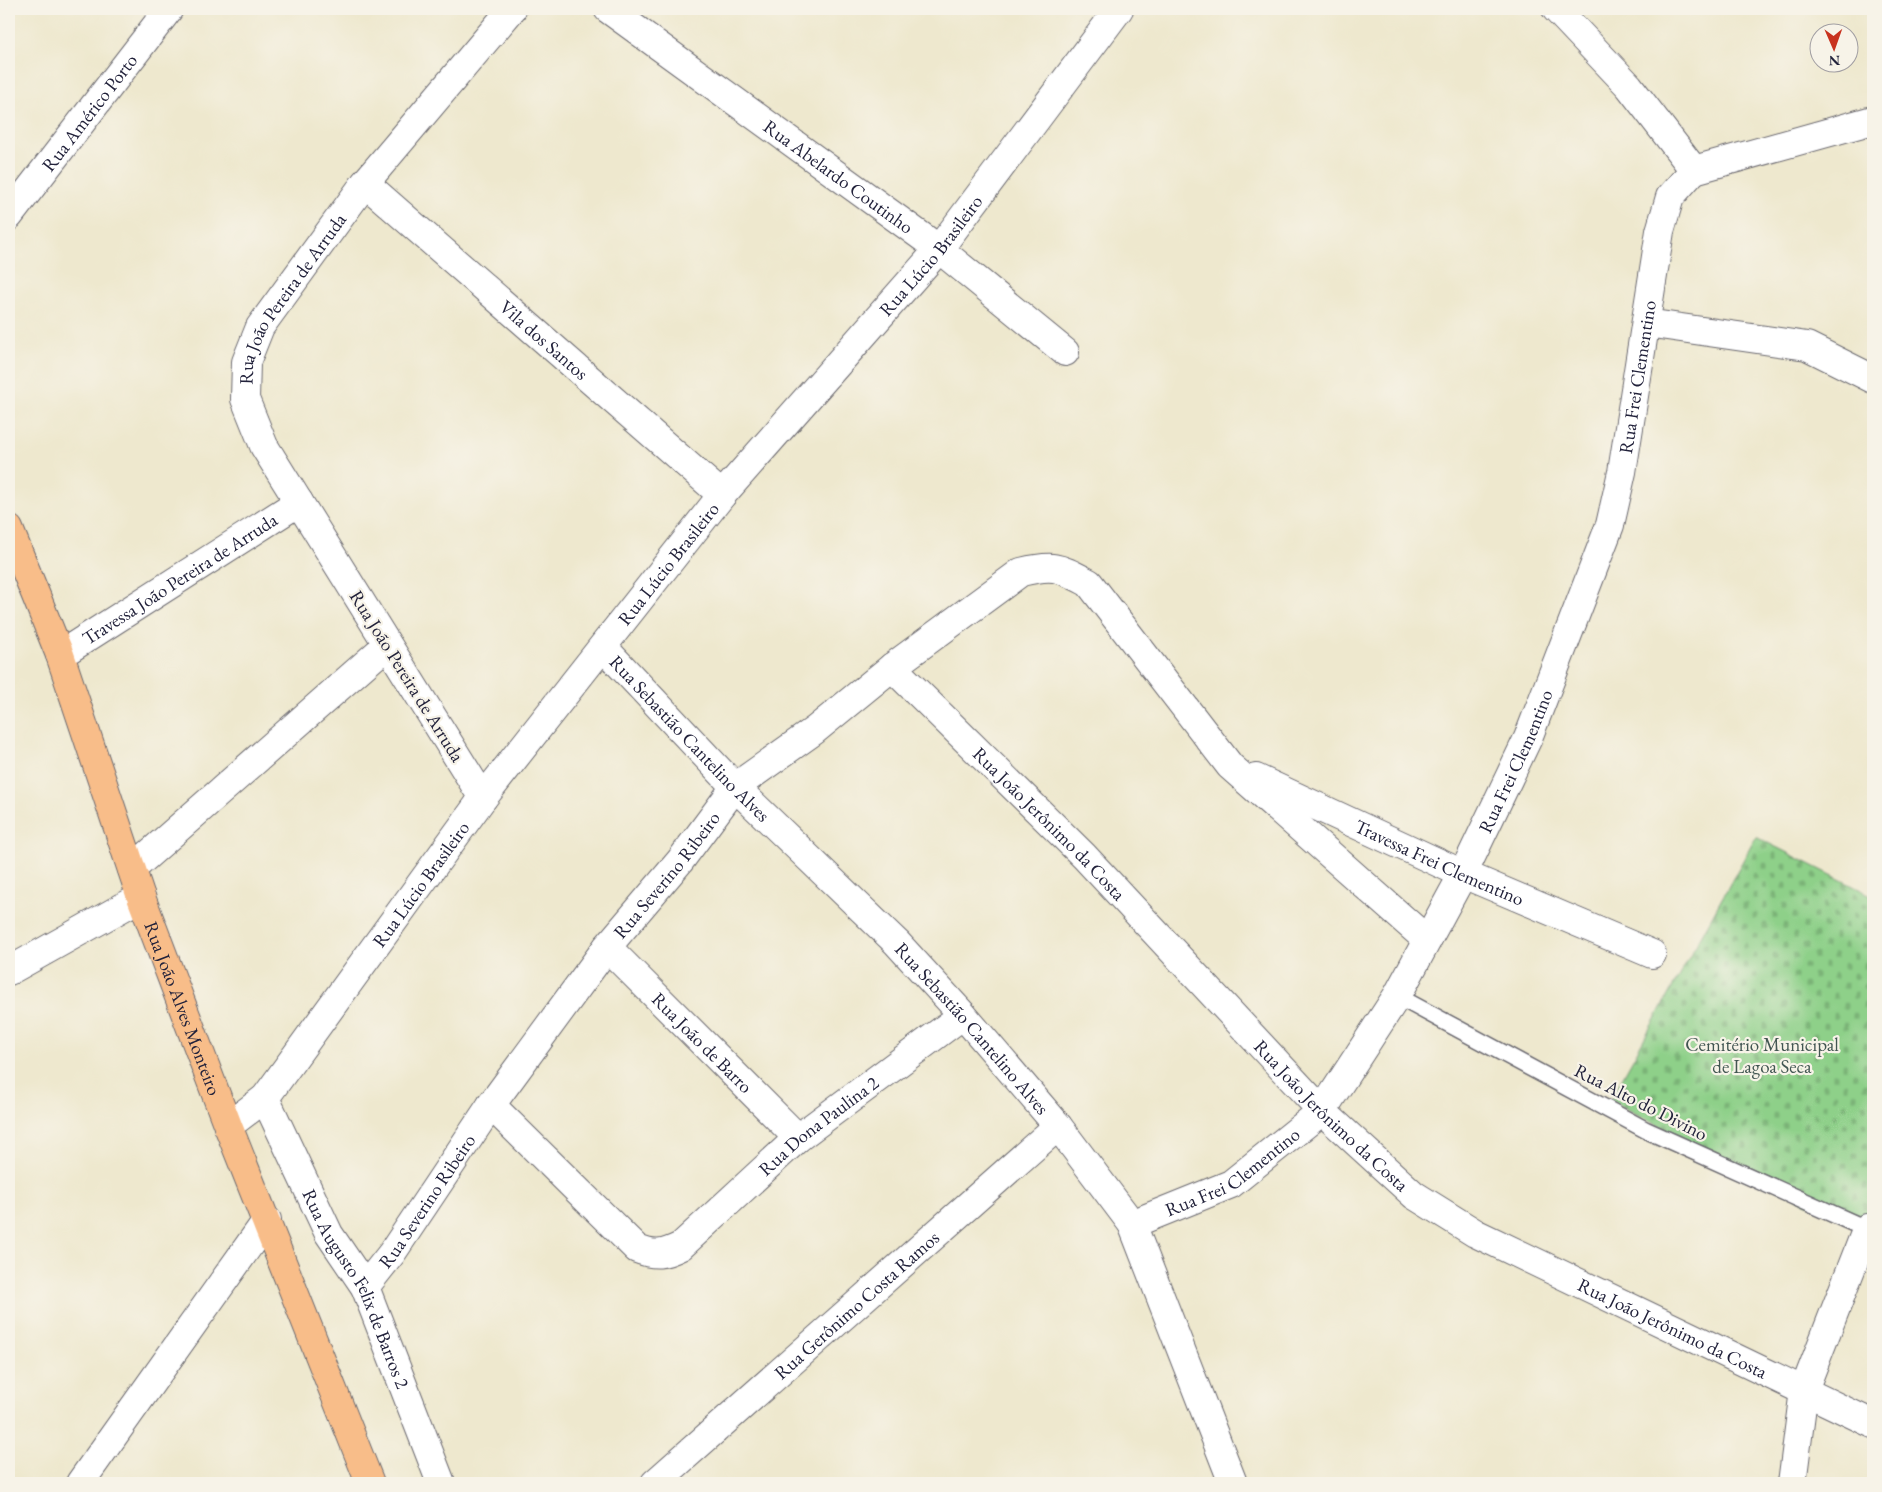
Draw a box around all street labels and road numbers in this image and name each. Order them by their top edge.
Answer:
street label: Rua Américo Porto [36,48,143,176]
street label: Rua Abelardo Coutinho [759,113,919,239]
street label: Rua Lúcio Brasileiro [873,190,988,321]
street label: Rua João Pereira de Arruda [233,208,352,385]
street label: Vila dos Santos [495,294,594,385]
street label: Rua Frei Clementino [1613,299,1661,455]
street label: Rua Lúcio Brasileiro [612,497,724,630]
street label: Travessa João Pereira de Arruda [77,507,282,650]
street label: Rua João Pereira de Arruda [344,585,470,767]
street label: Rua Sebastião Cantelino Alves [604,649,776,827]
street label: Rua Frei Clementino [1472,686,1558,837]
street label: Rua João Jerônimo da Costa [968,741,1132,906]
street label: Rua Severino Ribeiro [607,806,725,944]
street label: Travessa Frei Clementino [1351,813,1528,911]
street label: Rua Lúcio Brasileiro [366,816,475,952]
street label: Rua João Alves Monteiro [139,918,228,1099]
street label: Rua Sebastião Cantelino Alves [890,937,1055,1120]
street label: Rua João de Barro [647,987,758,1098]
street label: Rua João Jerônimo da Costa [1249,1034,1414,1197]
street label: Rua Alto do Divino [1570,1058,1712,1146]
street label: Rua Dona Paulina 2 [753,1070,883,1181]
street label: Rua Frei Clementino [1161,1121,1305,1222]
street label: Rua Severino Ribeiro [372,1129,481,1273]
street label: Rua Augusto Felix de Barros 2 [297,1185,416,1392]
street label: Rua Gerônimo Costa Ramos [768,1225,944,1384]
street label: Rua João Jerônimo da Costa [1574,1272,1772,1384]

